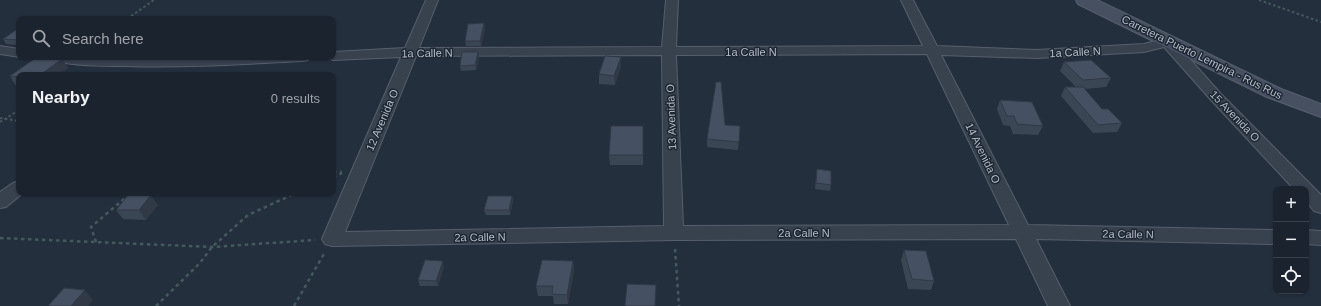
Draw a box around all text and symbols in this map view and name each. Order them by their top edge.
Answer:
street label: Carretera Puerto Lempira - Rus Rus [1120,13,1284,101]
search box [16,16,336,60]
icon: search [30,27,52,49]
text: Search here [62,30,144,47]
street label: 1a Calle N [1049,45,1101,59]
street label: 1a Calle N [725,46,777,58]
street label: 1a Calle N [401,47,453,59]
street label: 13 Avenida O [664,83,678,150]
street label: 12 Avenida O [364,87,401,153]
text: Nearby [32,88,90,107]
street label: 15 Avenida O [1208,88,1262,144]
text: 0 results [271,91,320,106]
street label: 14 Avenida O [963,121,1003,186]
map controls [1273,186,1309,294]
button: + [1273,186,1309,222]
button: − [1273,222,1309,258]
street label: 2a Calle N [778,227,830,239]
street label: 2a Calle N [1102,228,1154,240]
street label: 2a Calle N [454,231,506,243]
button: locate [1273,258,1309,294]

